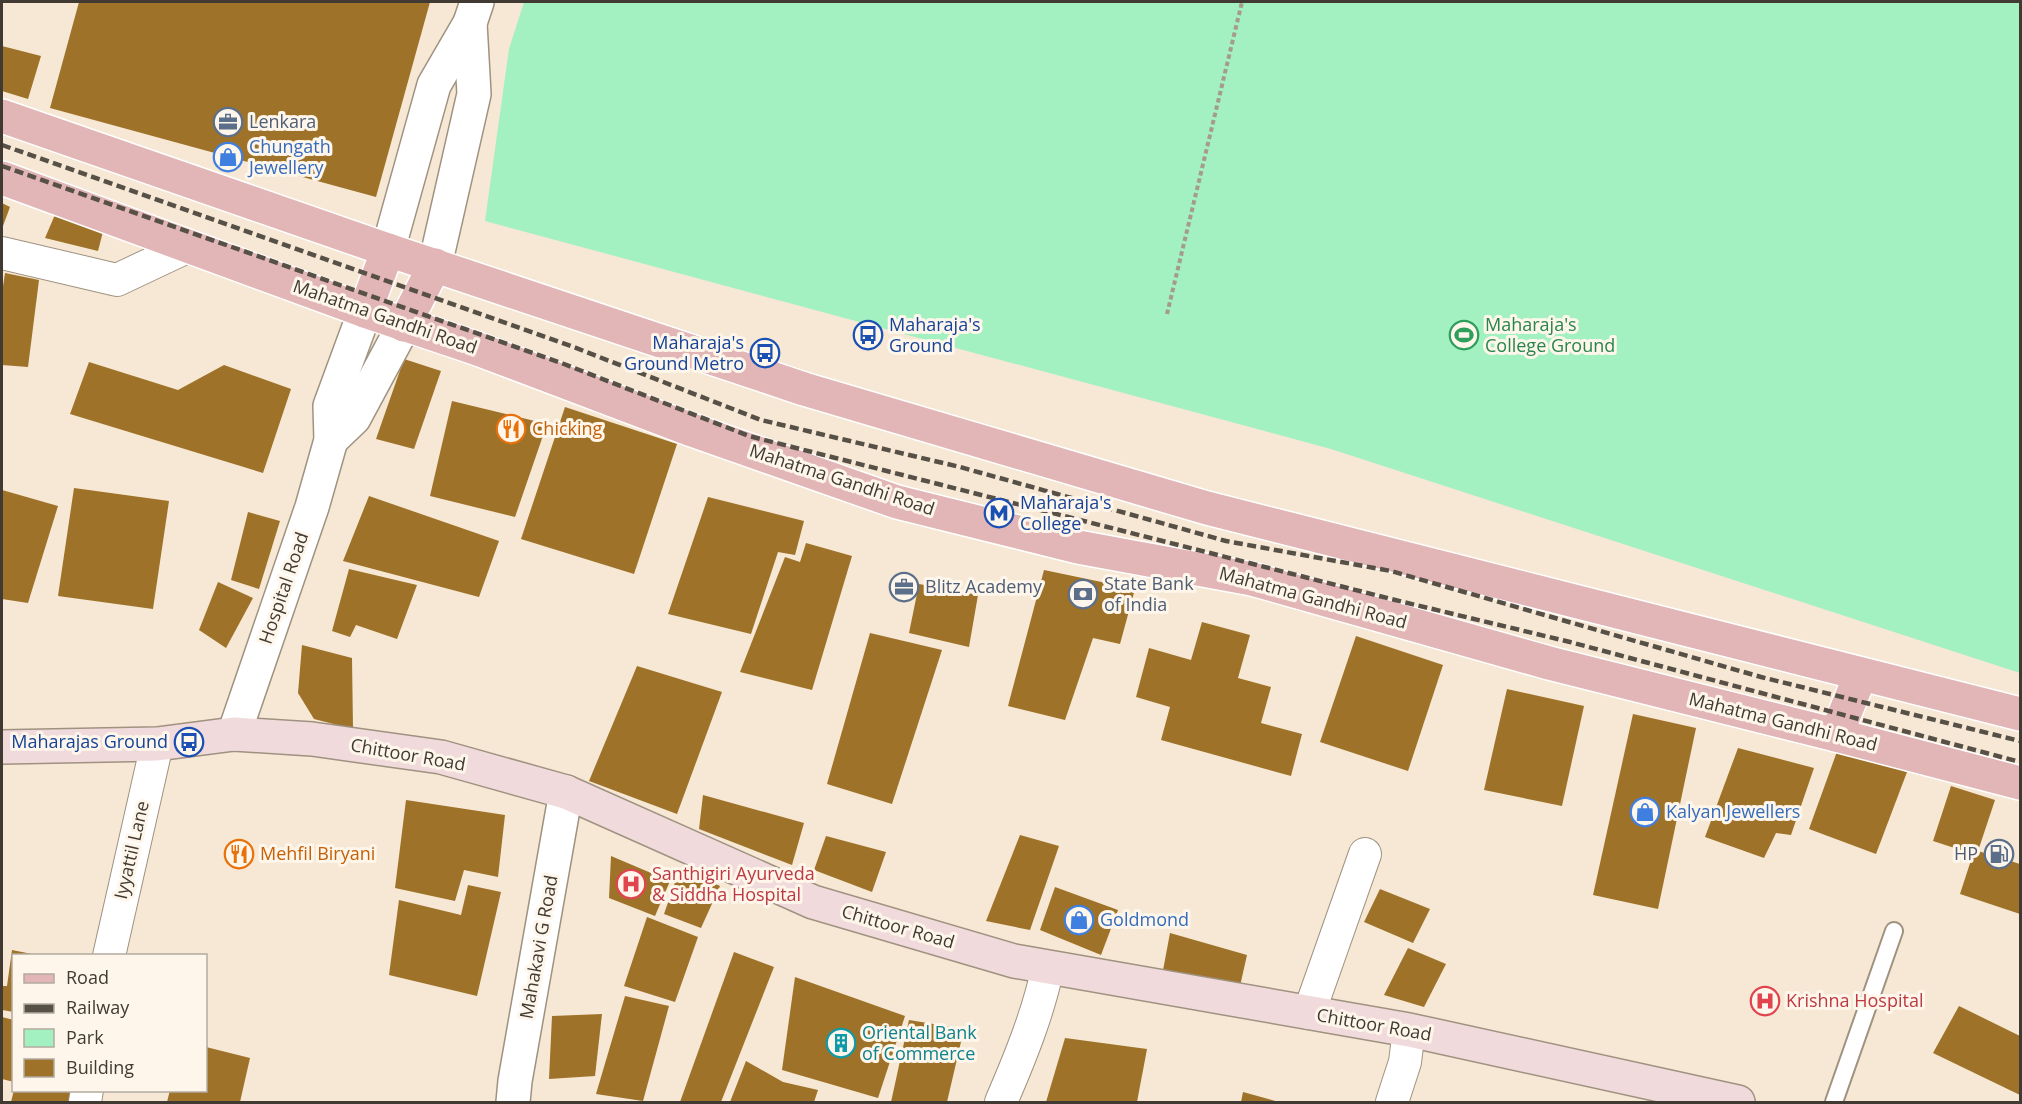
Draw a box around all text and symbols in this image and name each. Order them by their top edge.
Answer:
office icon: Lenkara [212,106,244,138]
place label: Lenkara [249,109,316,133]
place label: Chungath Jewellery [247,134,331,179]
shop icon: Chungath Jewellery [212,141,244,173]
street label: Mahatma Gandhi Road [290,273,481,359]
place label: Maharaja's Ground [889,312,981,357]
place label: Maharaja's College Ground [1485,312,1615,357]
bus stop icon: Maharaja's Ground [852,319,884,351]
sports icon: Maharaja's College Ground [1448,319,1480,351]
place label: Maharaja's Ground Metro [624,330,744,375]
bus stop icon: Maharaja's Ground Metro [749,337,781,369]
restaurant icon: Chicking [495,413,527,445]
place label: Chicking [532,416,603,440]
street label: Mahatma Gandhi Road [747,438,938,520]
place label: Maharaja's College [1020,490,1112,535]
metro station icon: Maharaja's College [983,497,1015,529]
street label: Hospital Road [253,529,313,647]
street label: Mahatma Gandhi Road [1217,560,1410,634]
office icon: Blitz Academy [888,571,920,603]
place label: State Bank of India [1104,571,1194,616]
place label: Blitz Academy [925,574,1043,598]
bank icon: State Bank of India [1067,578,1099,610]
street label: Mahatma Gandhi Road [1687,686,1880,756]
bus stop icon: Maharajas Ground [173,726,205,758]
place label: Maharajas Ground [11,729,168,753]
street label: Chittoor Road [349,732,468,776]
shop icon: Kalyan Jewellers [1629,796,1661,828]
street label: Iyyattil Lane [108,798,154,901]
place label: Kalyan Jewellers [1666,799,1800,823]
restaurant icon: Mehfil Biryani [223,838,255,870]
fuel station icon: HP [1983,838,2015,870]
place label: Mehfil Biryani [260,841,375,865]
place label: HP [1954,841,1978,865]
place label: Santhigiri Ayurveda & Siddha Hospital [652,861,815,906]
hospital icon: Santhigiri Ayurveda & Siddha Hospital [615,868,647,900]
street label: Mahakavi G Road [514,873,562,1021]
street label: Chittoor Road [839,898,958,954]
shop icon: Goldmond [1063,904,1095,936]
place label: Goldmond [1100,907,1189,931]
legend [12,954,207,1092]
text: Road [66,965,109,989]
hospital icon: Krishna Hospital [1749,985,1781,1017]
place label: Krishna Hospital [1786,988,1923,1012]
text: Railway [66,995,130,1019]
street label: Chittoor Road [1315,1002,1434,1046]
place label: Oriental Bank of Commerce [862,1020,977,1065]
text: Park [66,1025,104,1049]
building icon: Oriental Bank of Commerce [825,1027,857,1059]
text: Building [66,1055,134,1079]

